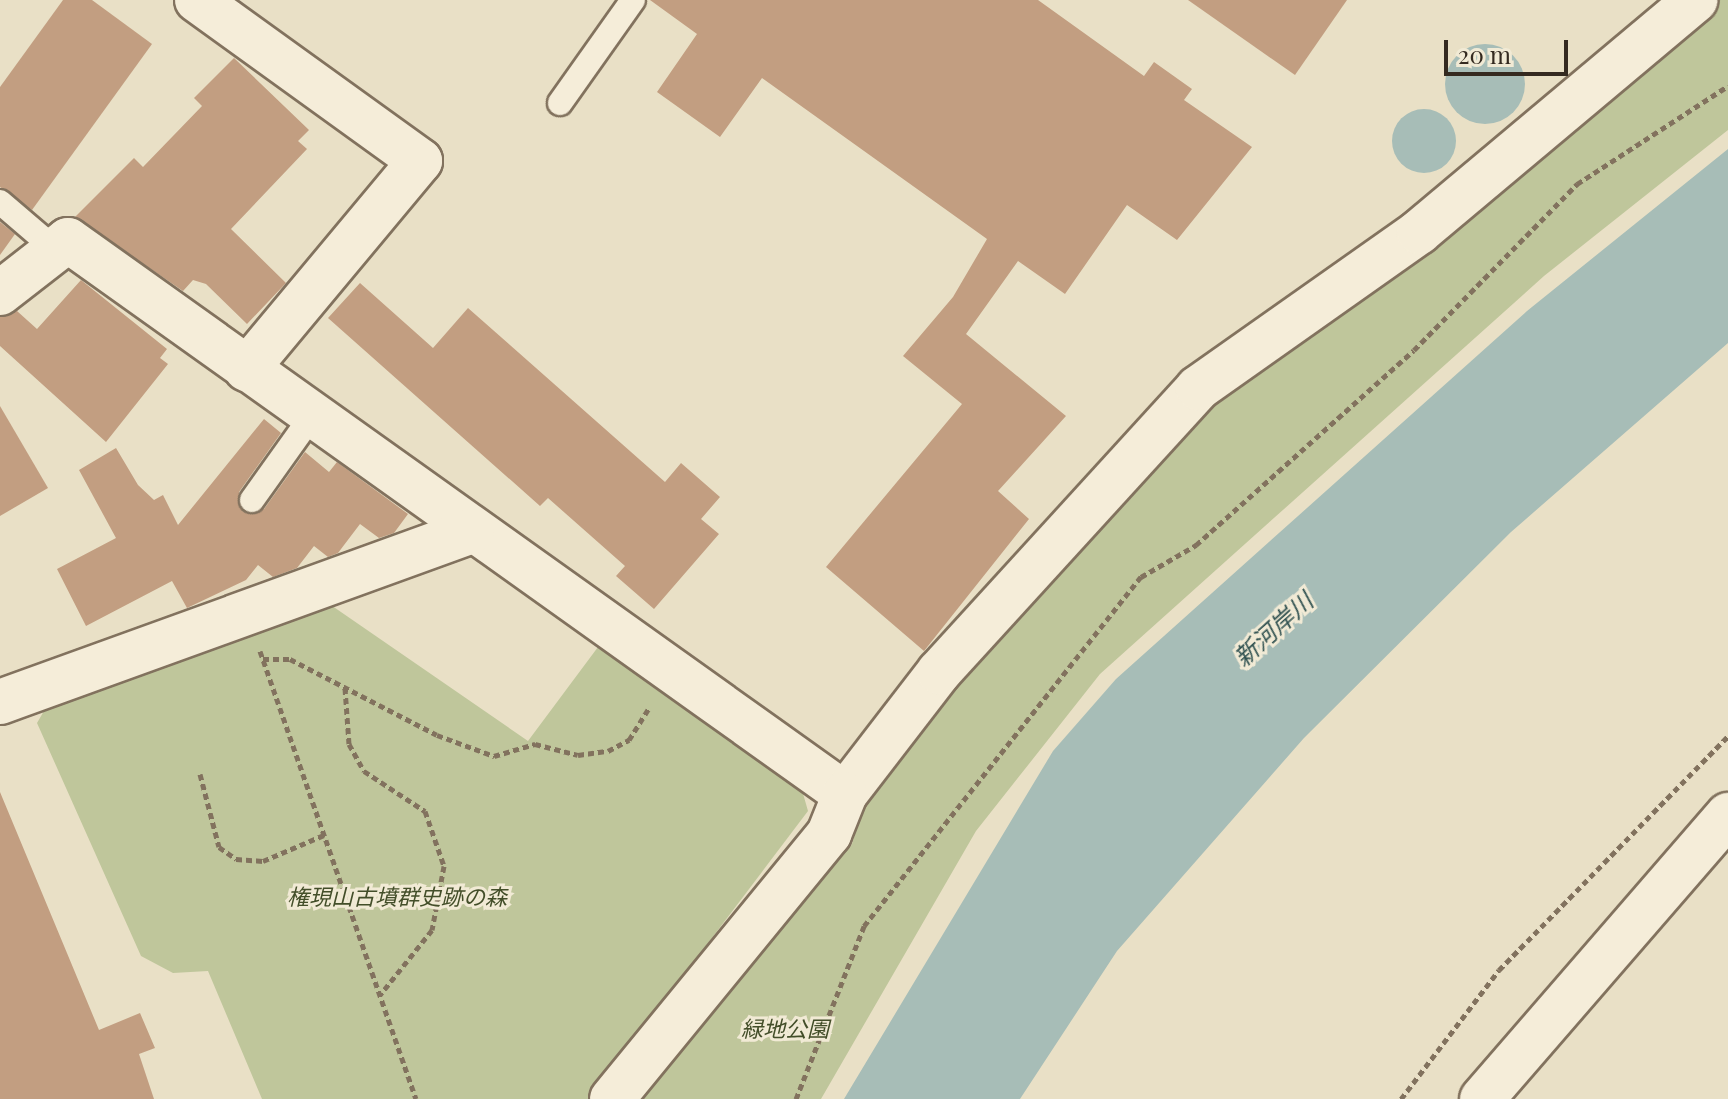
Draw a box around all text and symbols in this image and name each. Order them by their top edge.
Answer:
scale bar [1448,24,1572,74]
text: 20 m [1458,38,1511,70]
water label: 新河岸川 [1228,586,1318,672]
park label: 権現山古墳群史跡の森 [287,884,507,910]
park label: 緑地公園 [741,1016,829,1042]

